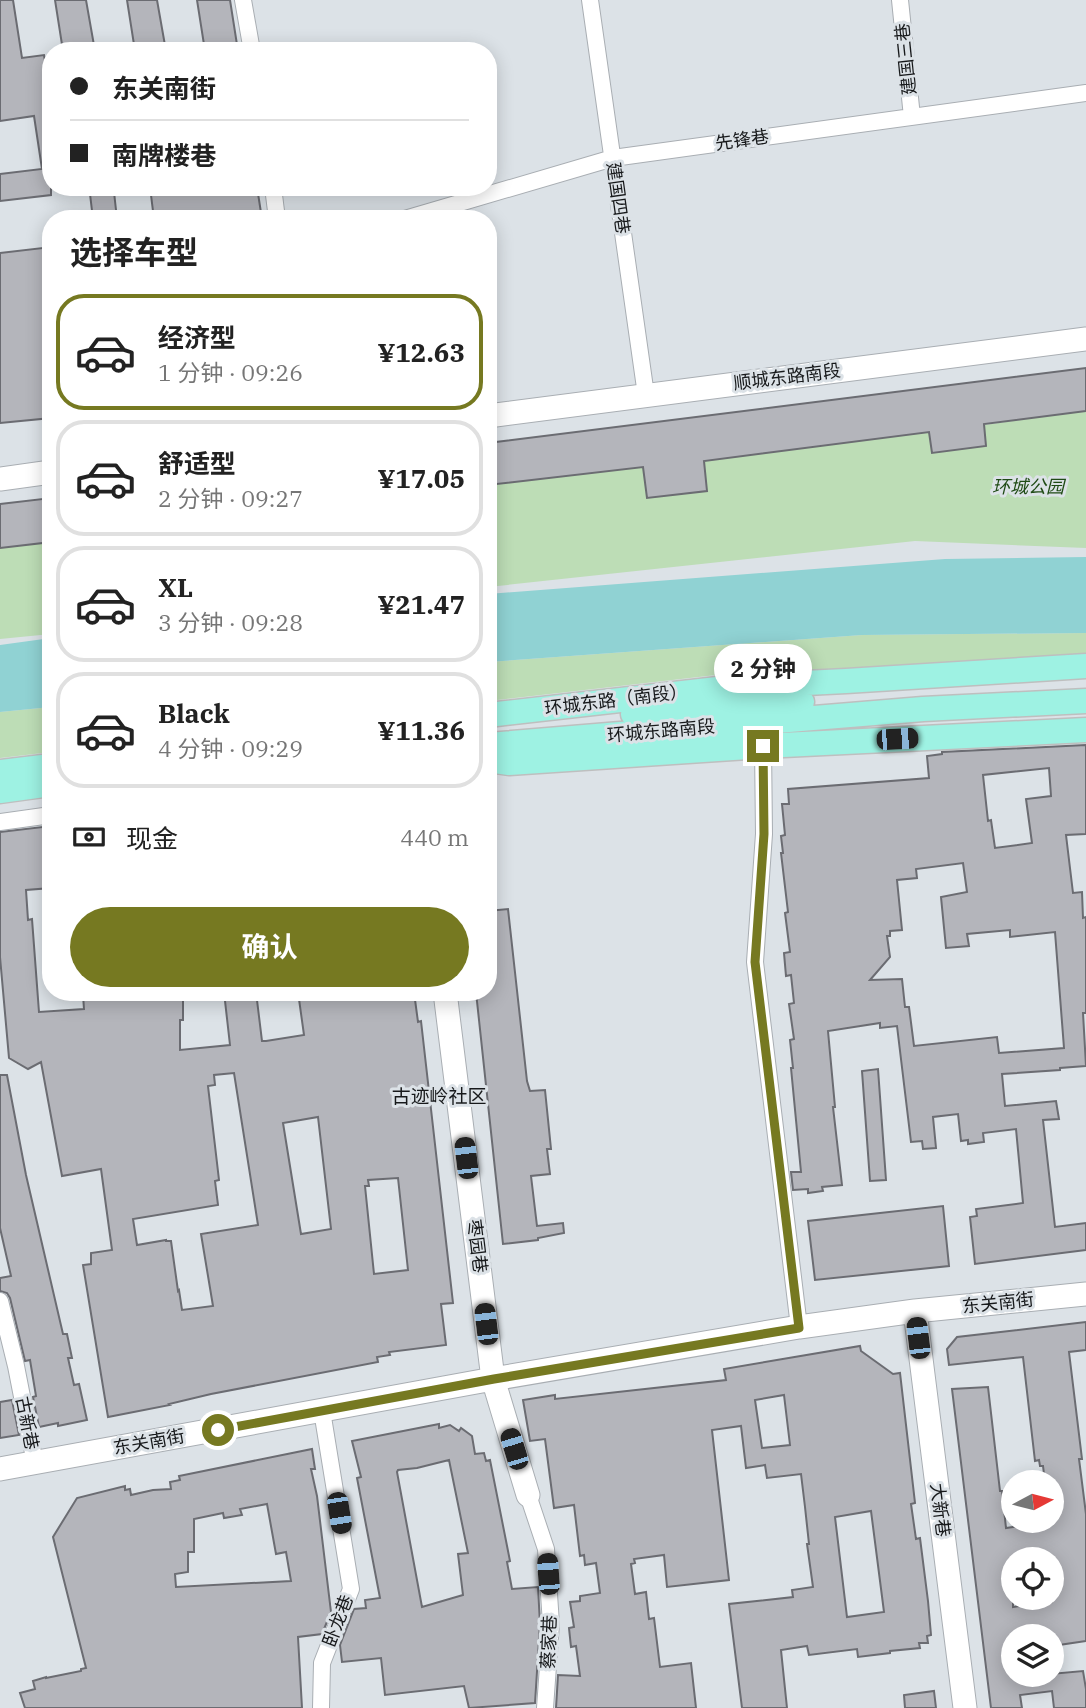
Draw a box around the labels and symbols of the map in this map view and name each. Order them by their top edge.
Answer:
street label: 建国三巷 [890,22,921,96]
street label: 先锋巷 [714,124,770,155]
street label: 建国四巷 [602,161,635,235]
street label: 顺城东路南段 [732,359,842,394]
park label: 环城公园 [992,475,1067,498]
callout: 2 分钟 [714,644,812,694]
street label: 环城东路（南段） [543,679,689,720]
street label: 环城东路南段 [606,714,716,747]
car [876,727,919,751]
route end [747,730,779,762]
district label: 古迹岭社区 [391,1084,487,1108]
car [454,1136,479,1180]
street label: 枣园巷 [463,1218,492,1274]
street label: 东关南街 [961,1287,1035,1318]
car [474,1302,499,1346]
car [906,1316,931,1360]
street label: 古新巷 [11,1394,44,1452]
route start [202,1414,234,1446]
street label: 东关南街 [111,1424,186,1459]
car [498,1426,531,1472]
north arrow [1001,1470,1064,1533]
street label: 大新巷 [926,1482,955,1538]
car [326,1491,353,1535]
car [537,1552,560,1596]
street label: 卧龙巷 [317,1591,358,1650]
street label: 蔡家巷 [536,1615,561,1669]

